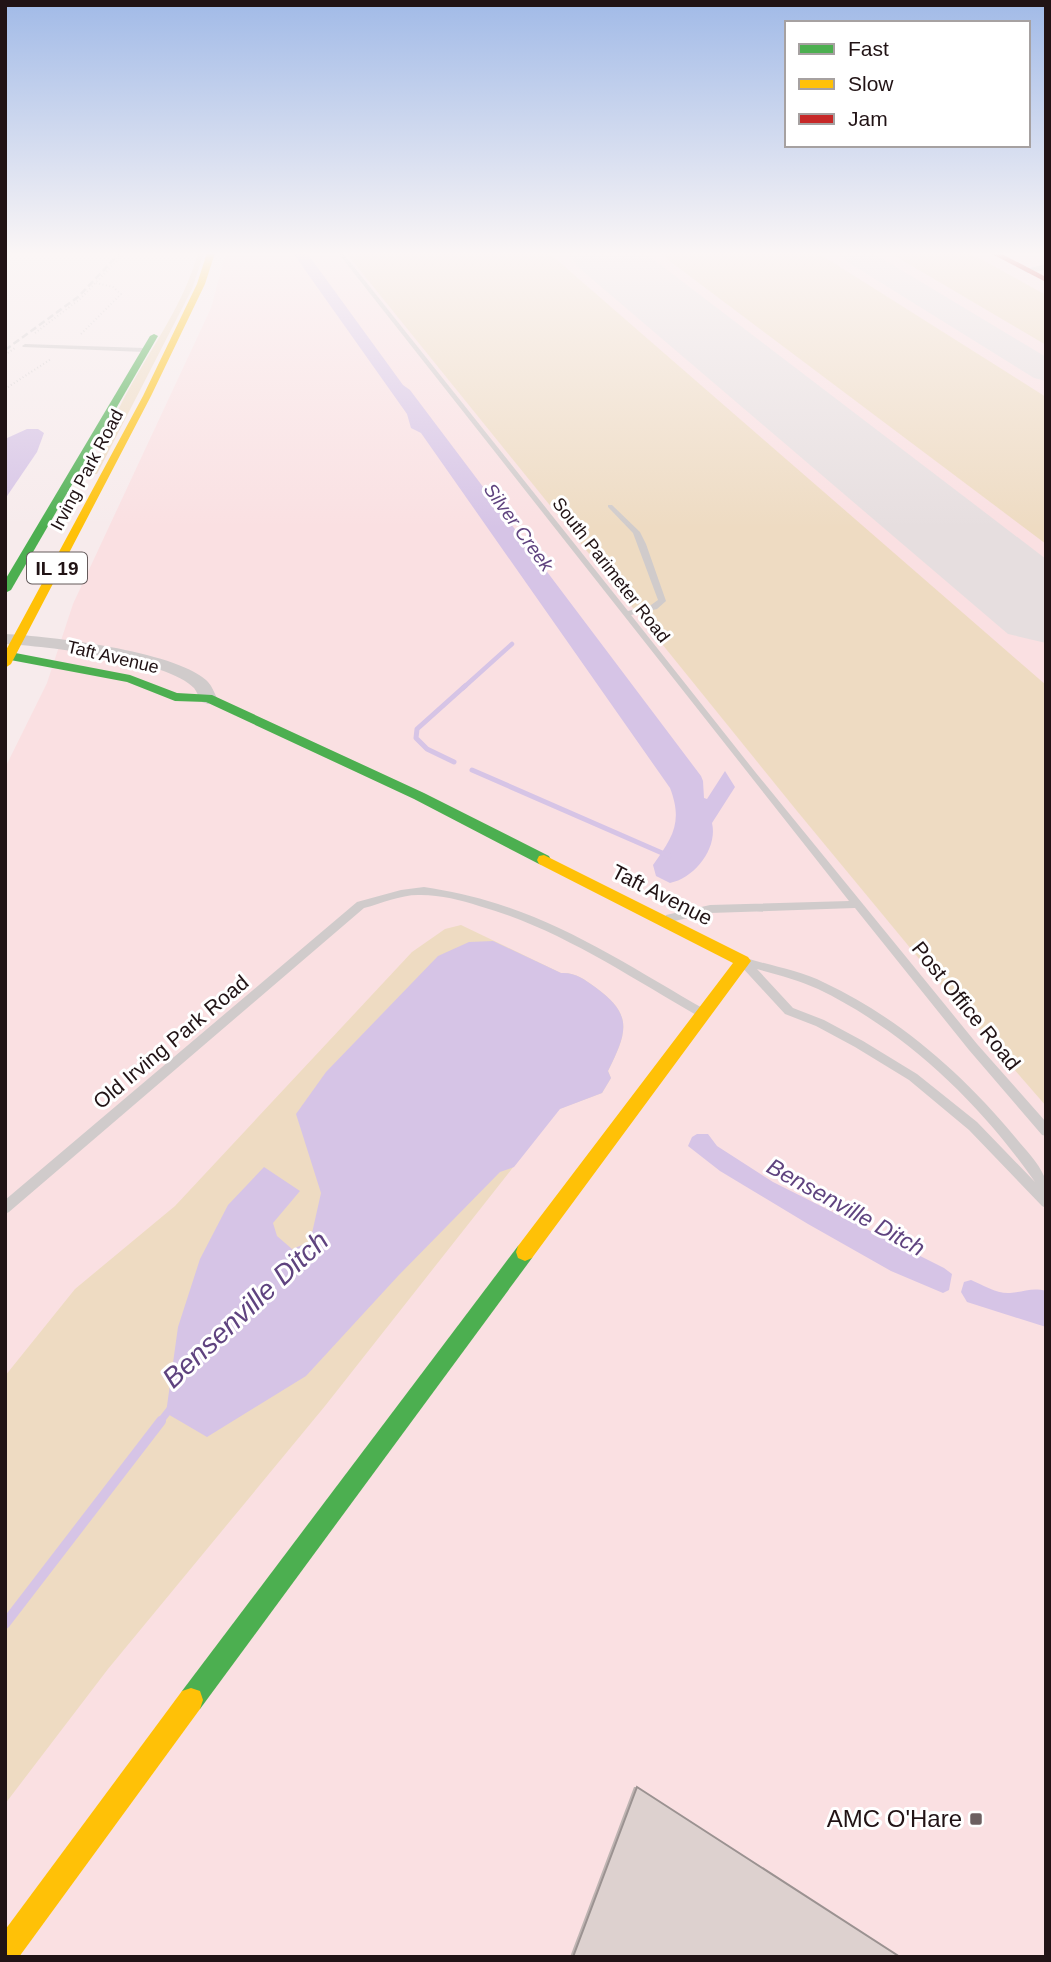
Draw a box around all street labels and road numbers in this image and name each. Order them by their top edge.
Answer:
street label: Irving Park Road [47,406,127,534]
street label: South Parimeter Road [548,494,674,646]
road number: IL 19 [27,552,87,583]
street label: Taft Avenue [65,637,161,677]
street label: Taft Avenue [608,859,716,930]
street label: Post Office Road [908,937,1025,1074]
street label: Old Irving Park Road [89,970,253,1113]

